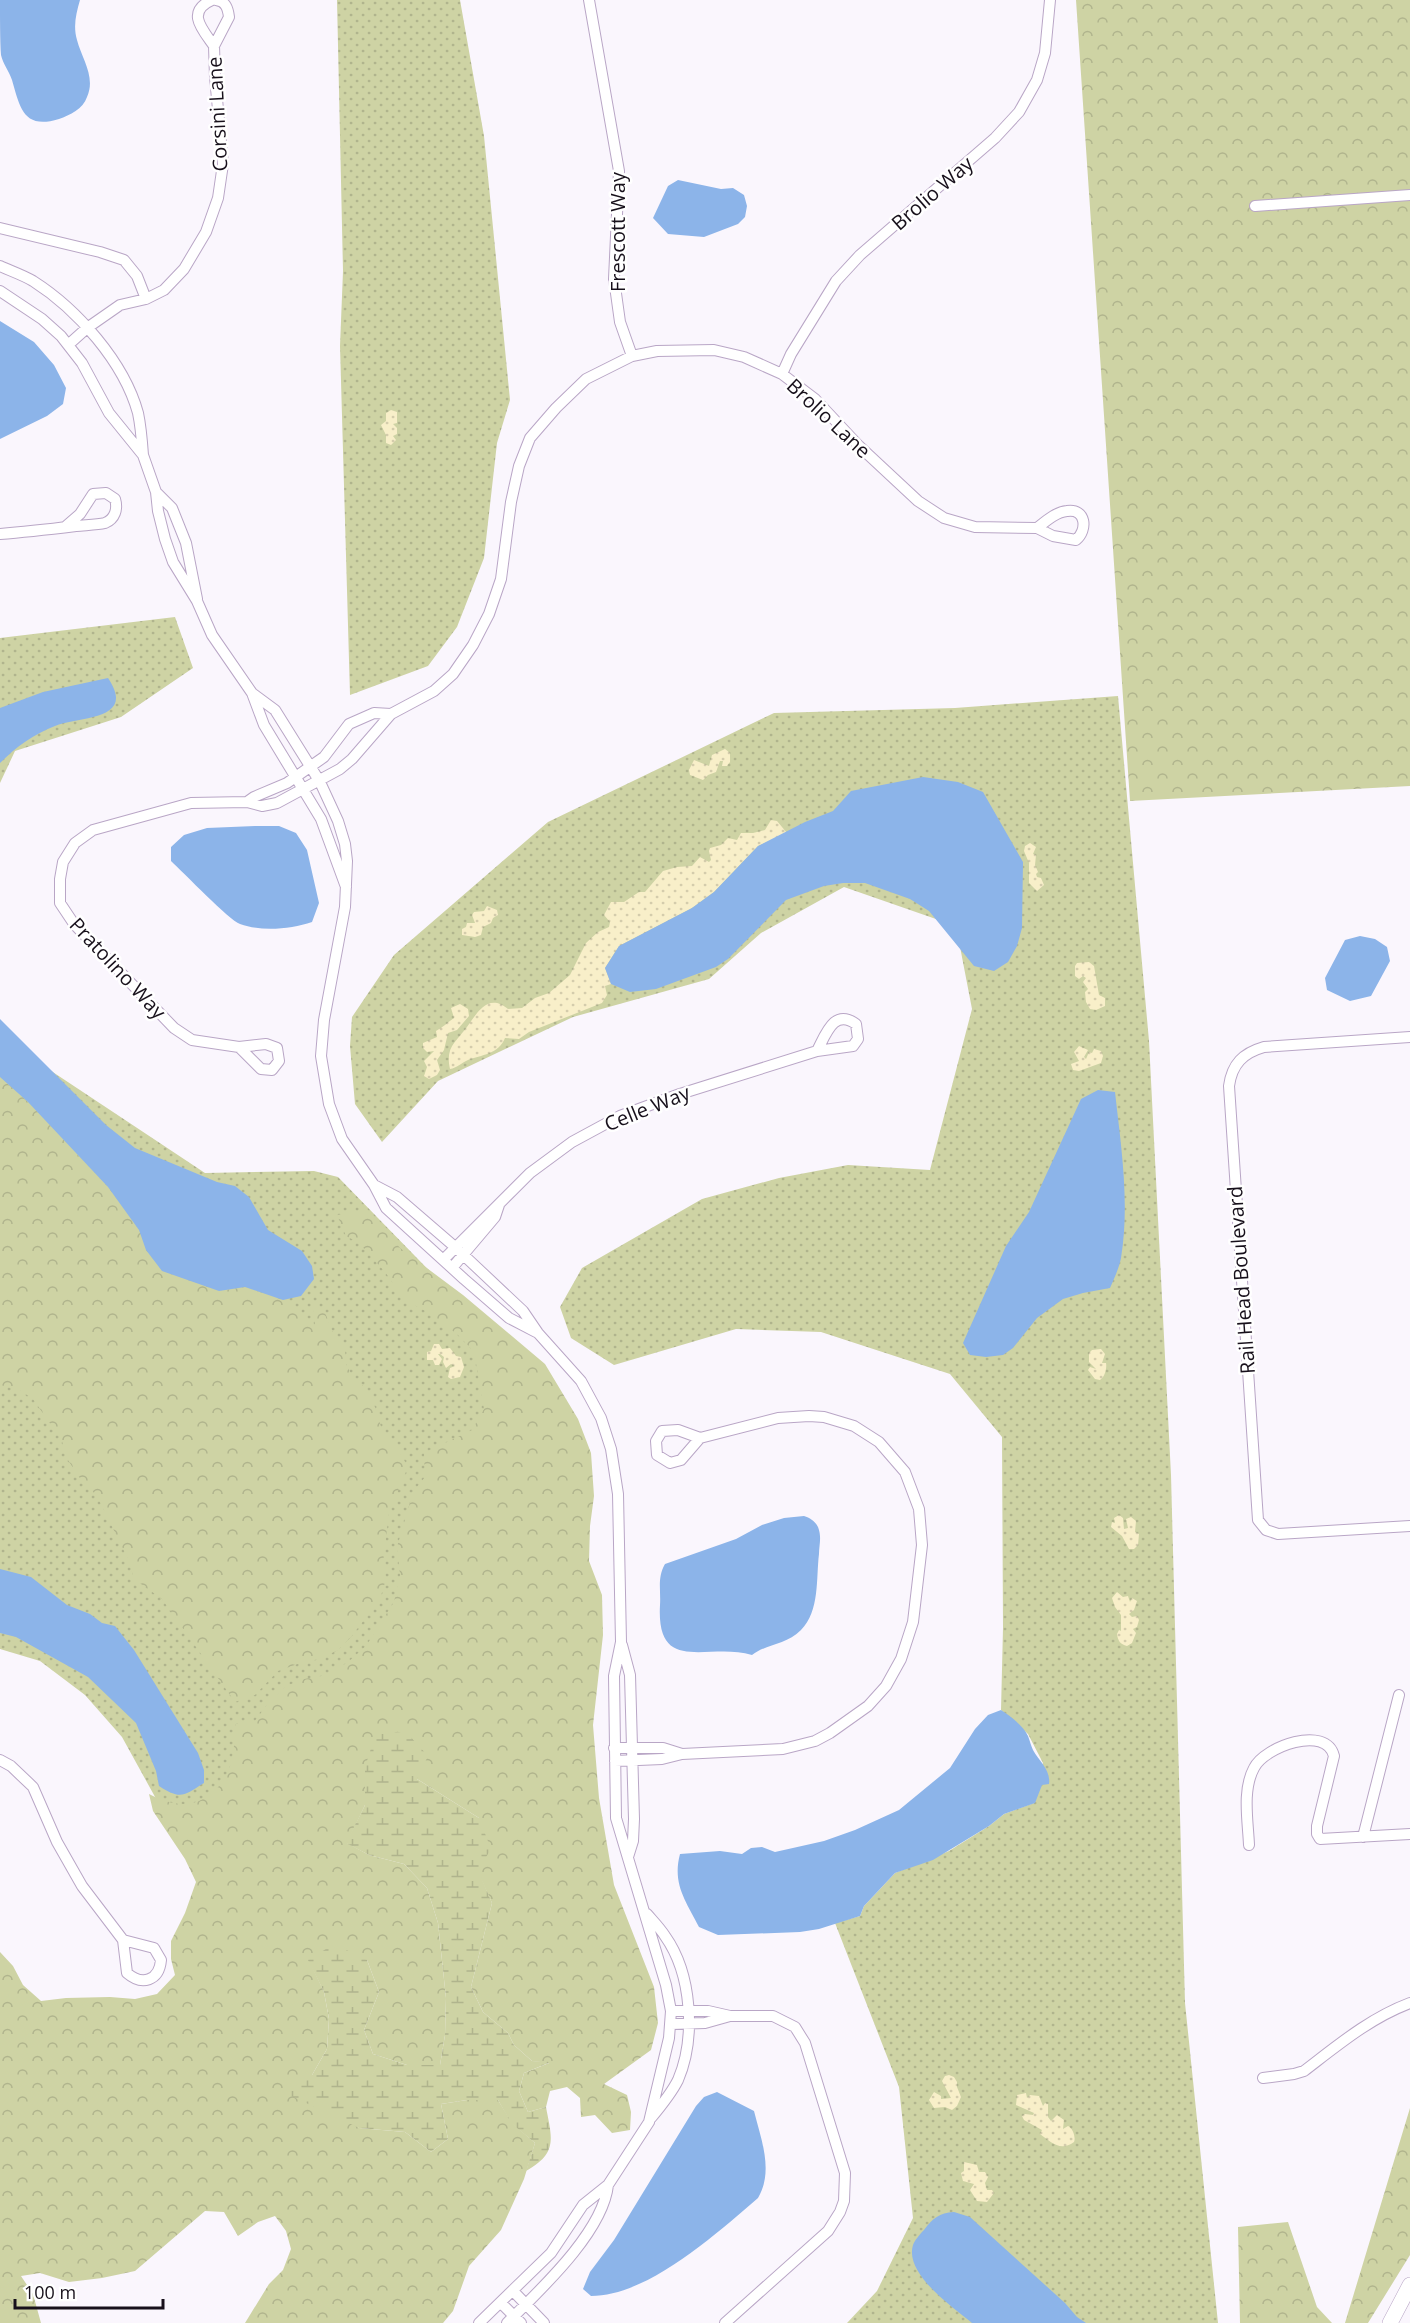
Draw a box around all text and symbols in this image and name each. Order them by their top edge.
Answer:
street label: Corsini Lane [201,56,233,172]
street label: Brolio Way [885,149,979,236]
street label: Frescott Way [604,171,631,292]
street label: Brolio Lane [781,372,877,464]
street label: Pratolino Way [64,911,173,1025]
street label: Celle Way [600,1078,695,1137]
street label: Rail Head Boulevard [1221,1185,1261,1375]
scale bar [15,2272,164,2310]
text: 100 m [24,2280,76,2304]

